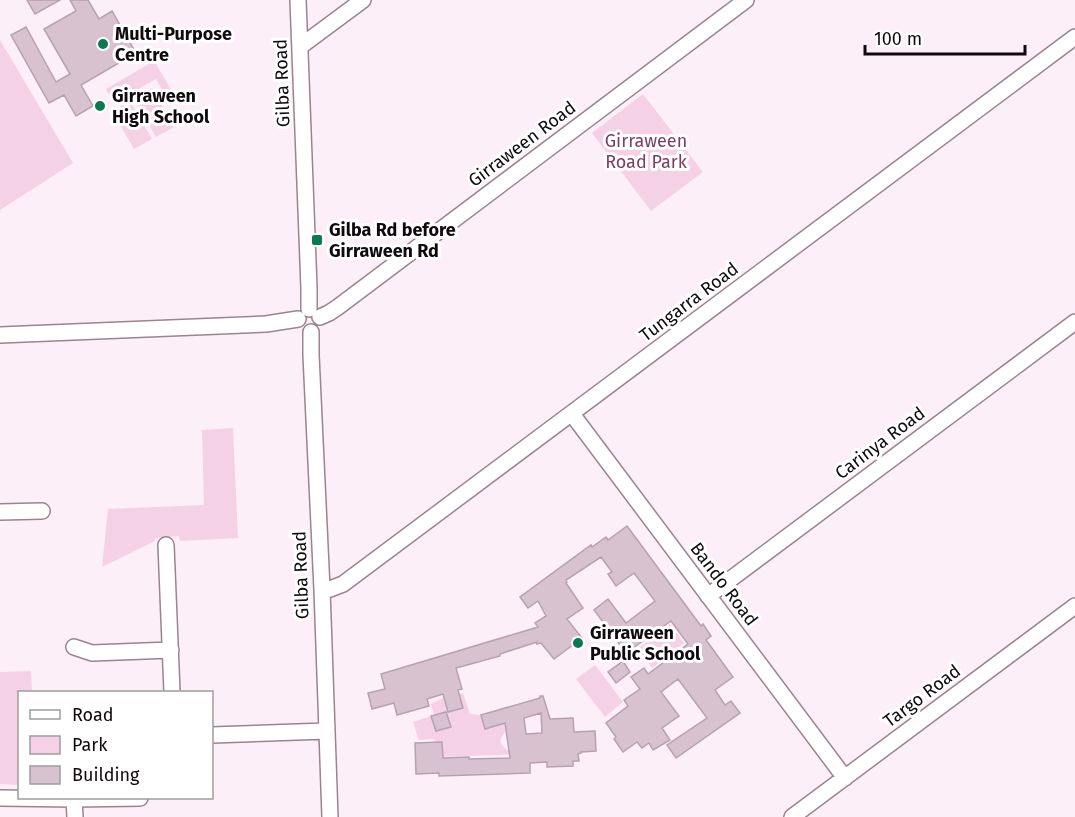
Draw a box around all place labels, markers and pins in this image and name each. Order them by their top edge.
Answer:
place label: Multi-Purpose Centre [115,23,232,66]
marker: Multi-Purpose Centre [96,37,110,51]
place label: Girraween High School [112,85,210,128]
marker: Girraween High School [93,99,107,113]
place label: Gilba Rd before Girraween Rd [329,219,456,262]
marker: Gilba Rd before Girraween Rd [310,233,324,247]
place label: Girraween Public School [590,622,701,665]
marker: Girraween Public School [571,636,585,650]

